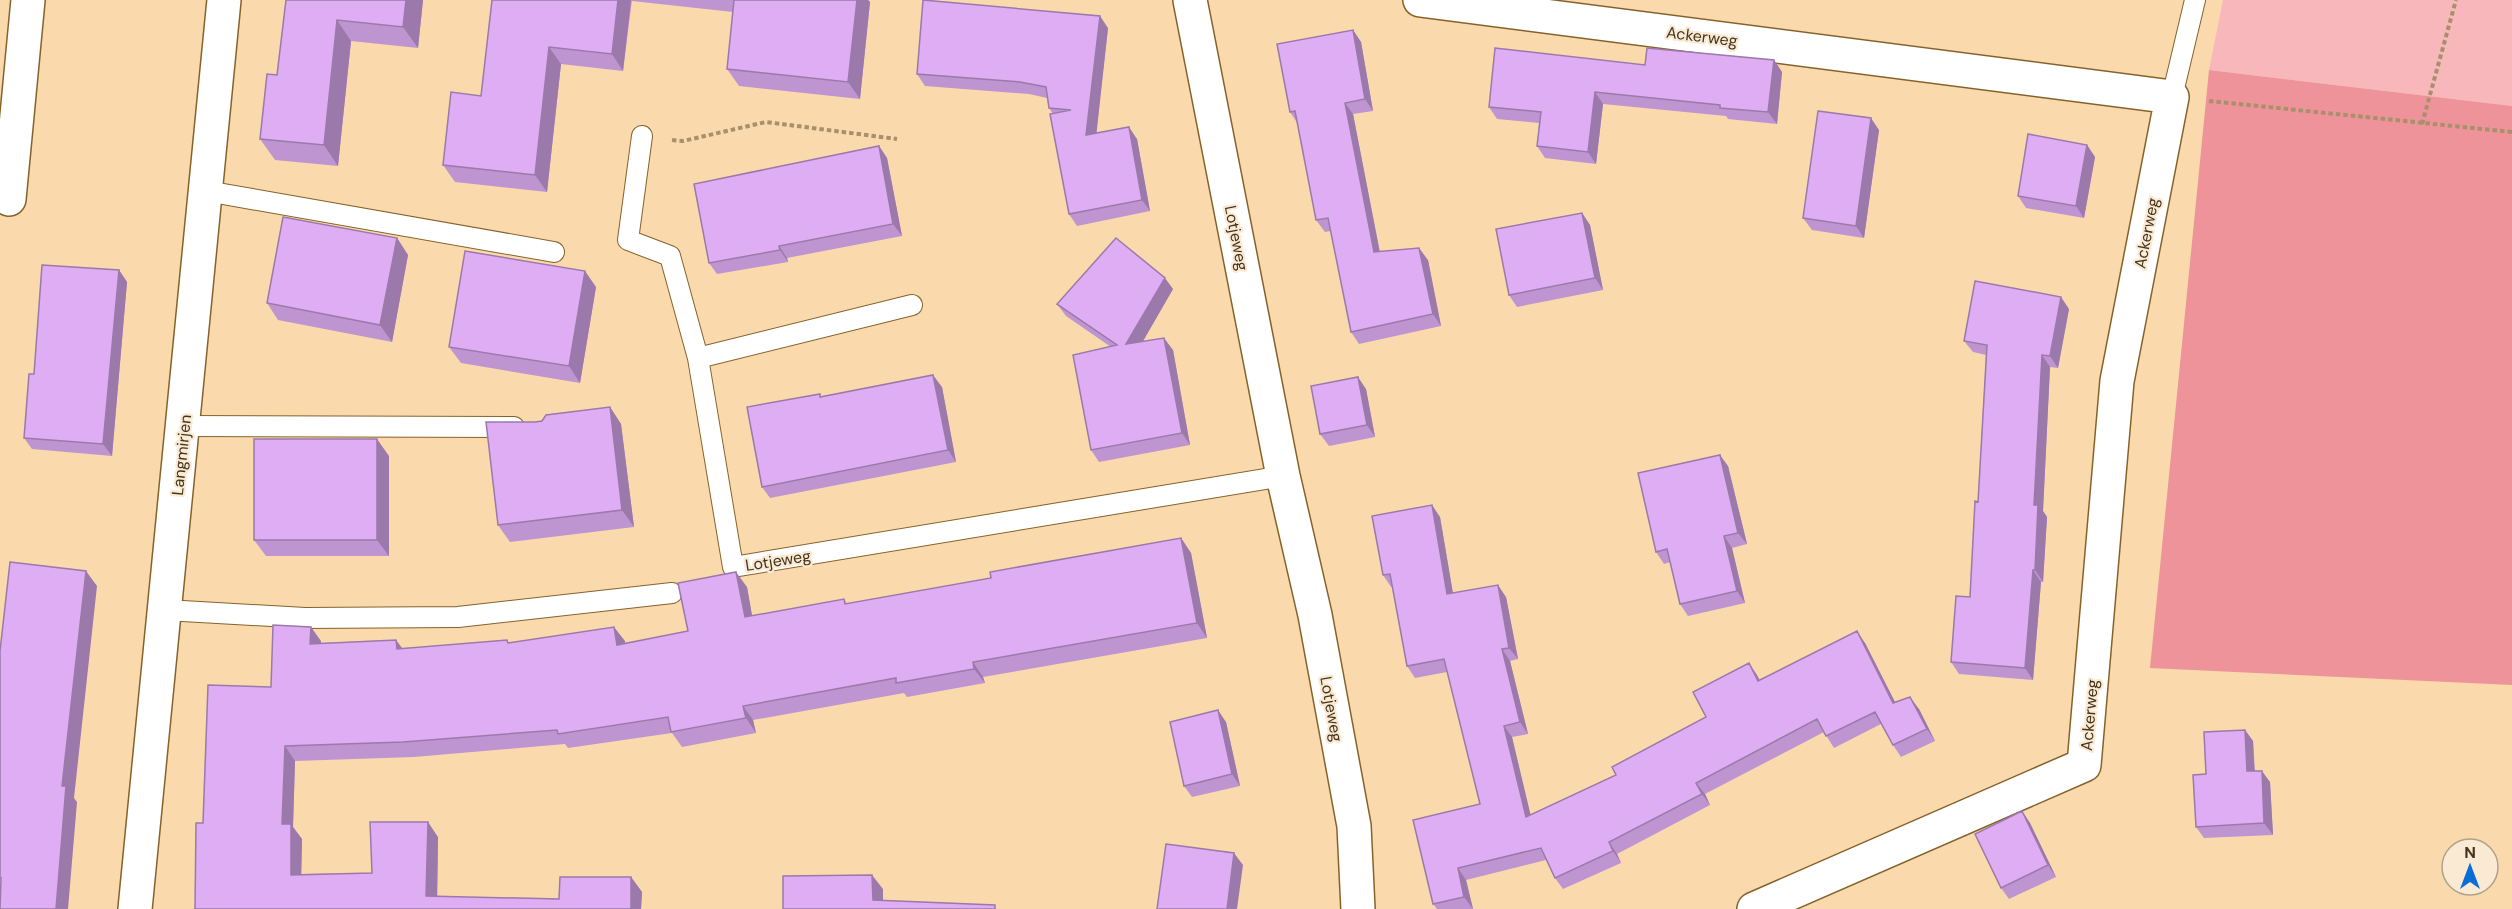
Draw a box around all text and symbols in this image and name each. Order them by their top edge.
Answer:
street label: Ackerweg [1665,22,1739,51]
street label: Ackerweg [2129,196,2164,270]
street label: Lotjeweg [1220,204,1253,273]
street label: Langmirjen [167,413,196,497]
street label: Lotjeweg [744,545,812,576]
street label: Lotjeweg [1315,675,1348,744]
street label: Ackerweg [2076,678,2103,752]
north arrow [2440,837,2500,897]
text: N [2464,842,2476,863]

